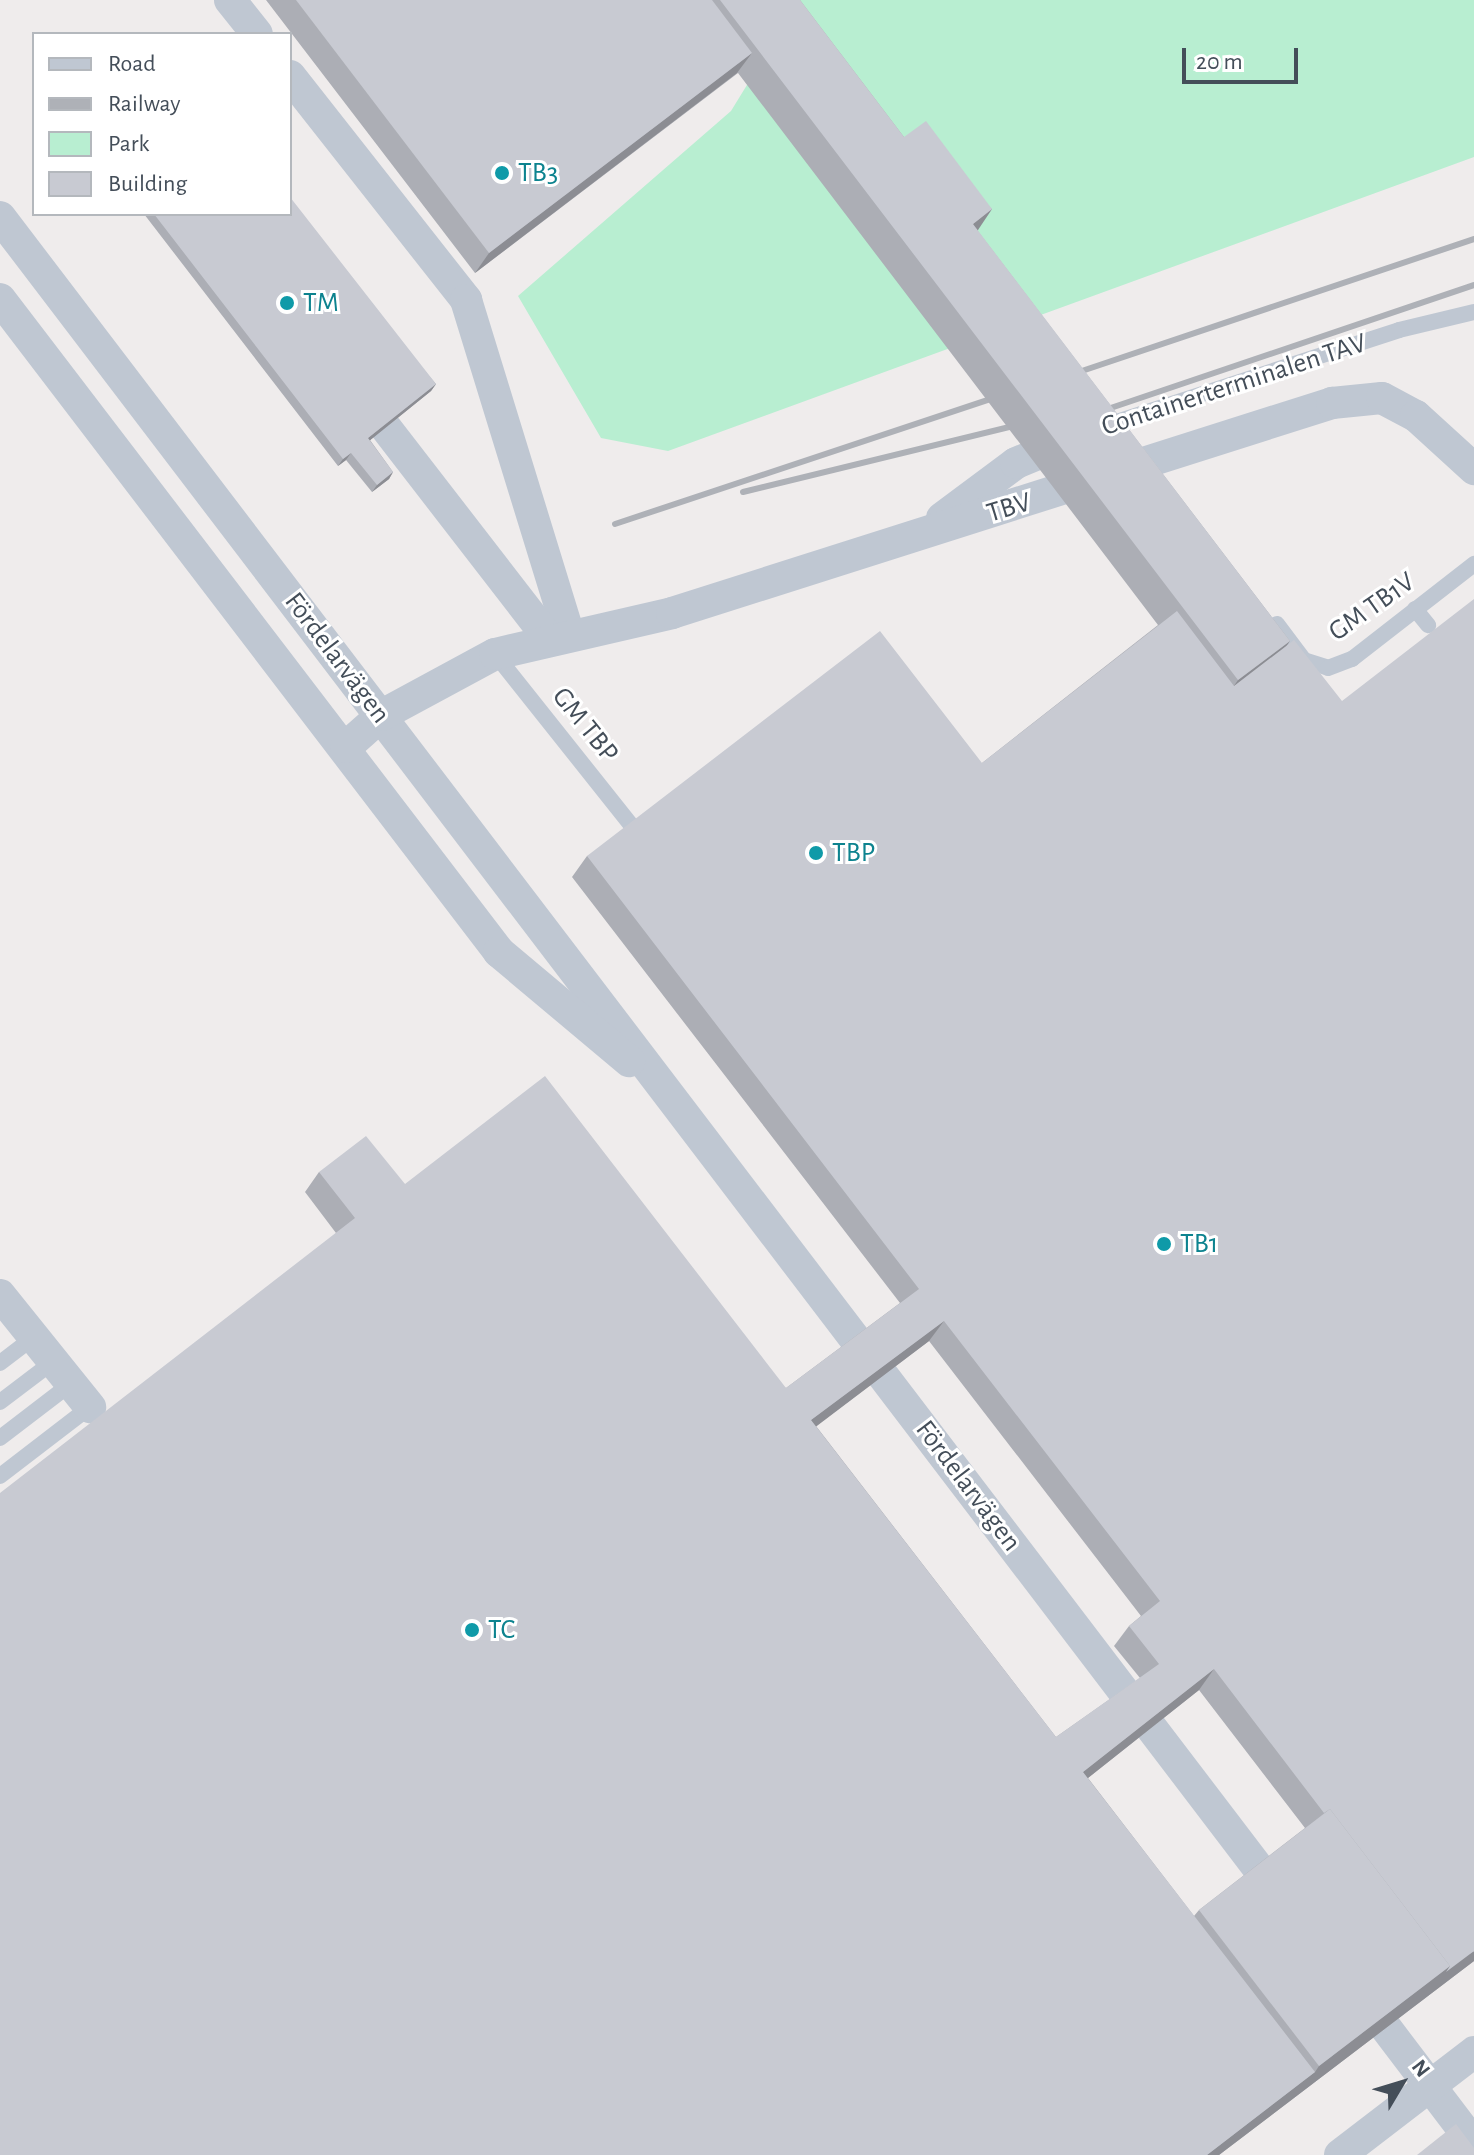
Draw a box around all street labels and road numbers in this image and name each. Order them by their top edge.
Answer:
street label: Containerterminalen TAV [1097,326,1371,444]
street label: TBV [983,485,1035,531]
street label: GM TB1V [1322,565,1422,649]
street label: Fördelarvägen [277,586,397,730]
street label: GM TBP [545,681,625,769]
street label: Fördelarvägen [908,1414,1028,1558]

